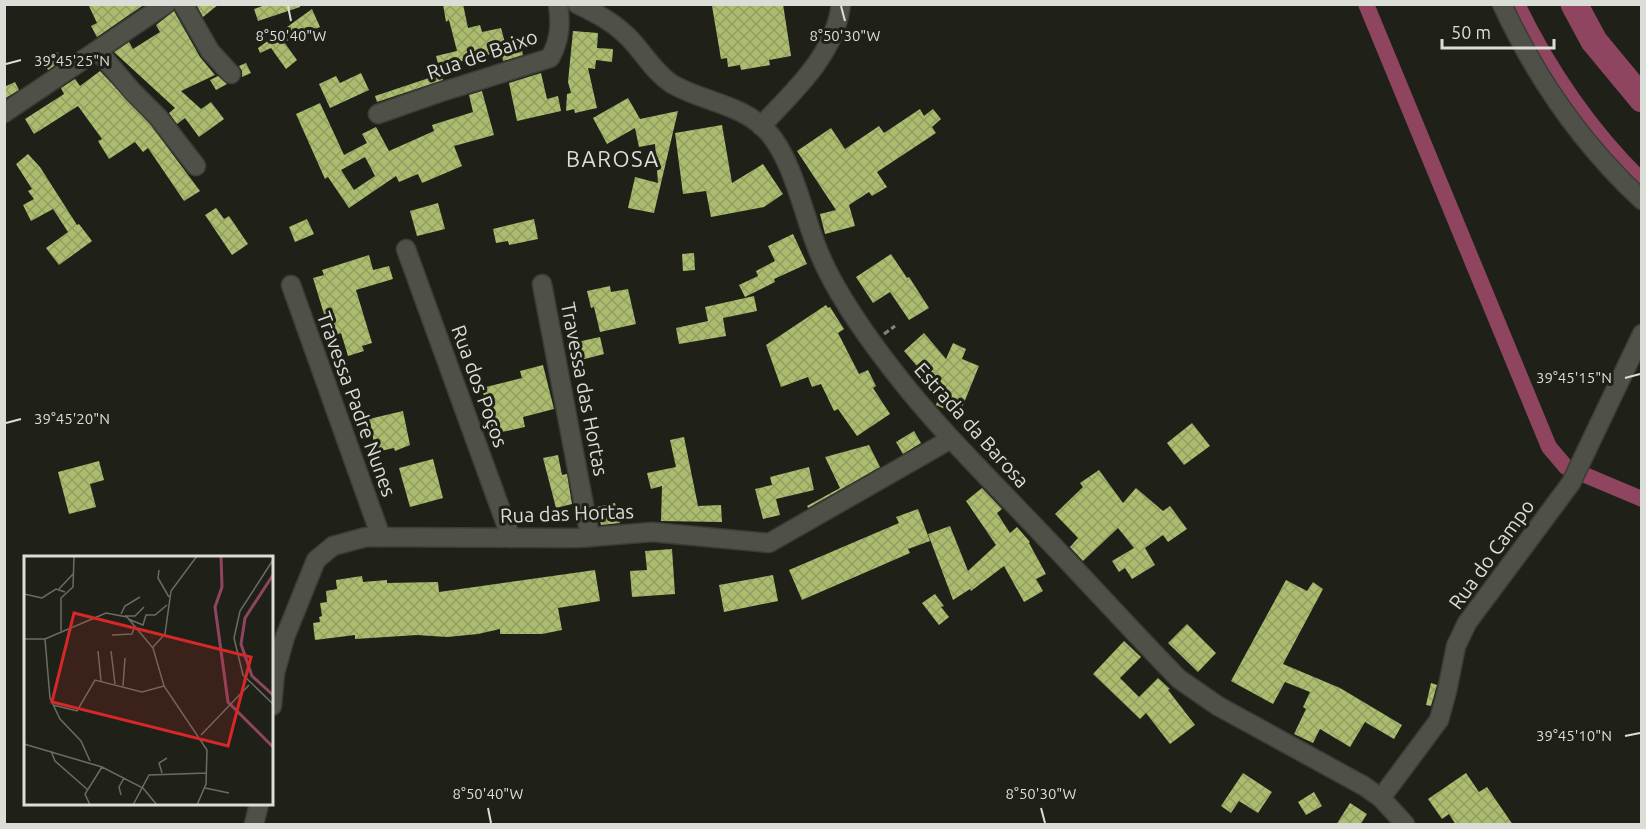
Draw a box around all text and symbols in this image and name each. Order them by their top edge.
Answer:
scale bar [1442,12,1554,50]
text: 50 m [1451,22,1491,42]
street label: Rua de Baixo [424,24,540,84]
text: 8°50'40"W [256,27,327,44]
text: 8°50'30"W [810,27,881,44]
text: 39°45'25"N [34,52,110,69]
district label: BAROSA [566,146,660,171]
street label: Travessa das Hortas [557,300,613,478]
street label: Travessa Padre Nunes [313,308,401,500]
street label: Rua dos Poços [447,322,513,450]
street label: Estrada da Barosa [910,358,1034,492]
text: 39°45'15"N [1536,369,1612,386]
text: 39°45'20"N [34,410,110,427]
street label: Rua do Campo [1444,495,1538,613]
street label: Rua das Hortas [500,499,634,527]
inset map [24,556,273,805]
text: 39°45'10"N [1536,727,1612,744]
text: 8°50'40"W [453,785,524,802]
text: 8°50'30"W [1006,785,1077,802]

